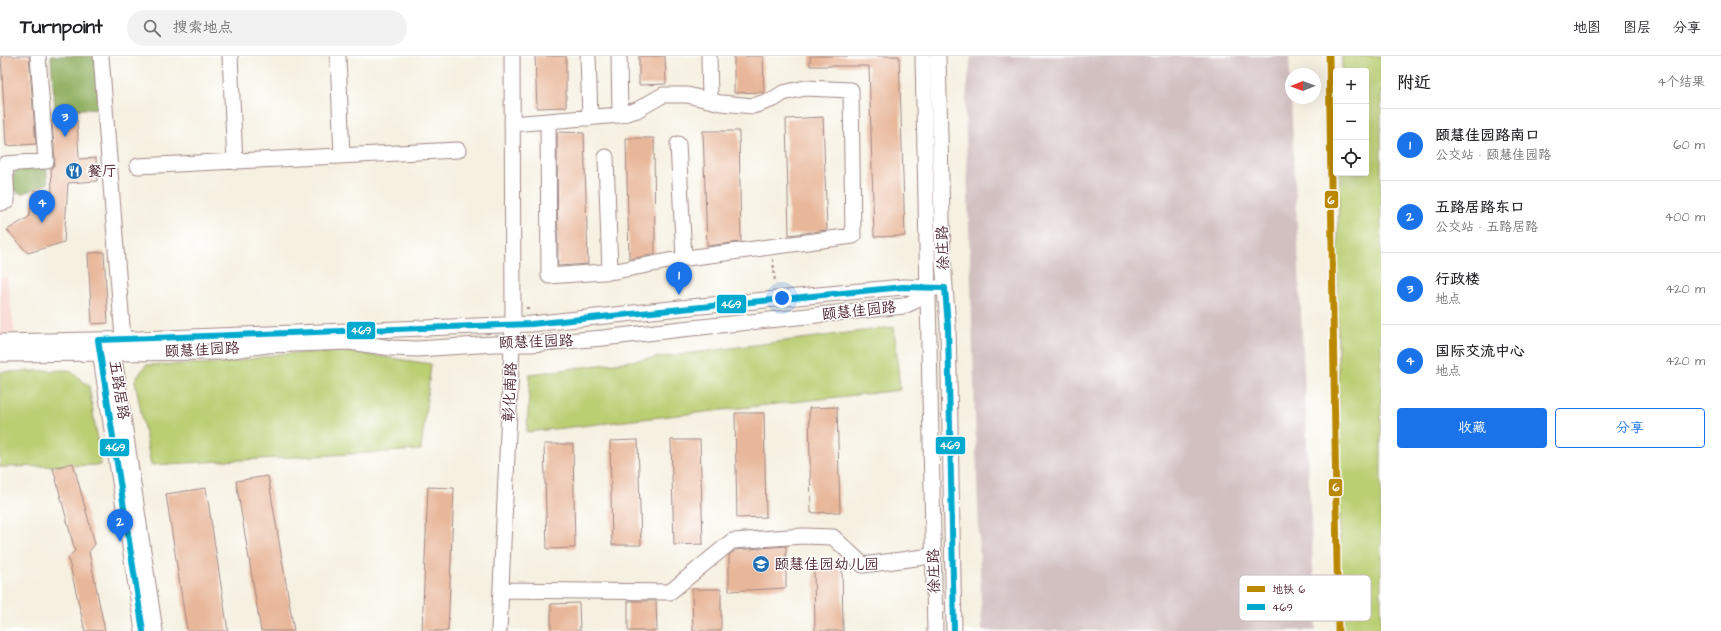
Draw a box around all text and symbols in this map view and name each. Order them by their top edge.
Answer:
search box [127,10,407,46]
text: Turnpoint [20,14,103,41]
icon: search [141,17,163,39]
text: 搜索地点 [173,17,233,38]
text: 地图 [1573,18,1601,38]
text: 图层 [1623,18,1651,38]
text: 分享 [1673,18,1701,38]
north arrow [1285,68,1321,104]
map controls [1333,68,1369,176]
button: + [1333,68,1369,104]
text: 附近 [1397,71,1431,95]
text: 4个结果 [1657,73,1705,91]
pin: 3 [52,104,78,137]
button: − [1333,104,1369,140]
text: 颐慧佳园路南口 [1435,125,1540,146]
text: 1 [1409,136,1411,154]
text: 60 m [1673,136,1705,154]
button: locate [1333,140,1369,176]
text: 公交站 · 颐慧佳园路 [1435,146,1551,164]
restaurant icon: 餐厅 [64,161,84,181]
place label: 餐厅 [87,161,117,182]
pin: 4 [29,190,55,223]
line badge: 6 [1324,190,1339,209]
text: 6 [1328,193,1335,208]
text: 五路居路东口 [1435,197,1525,218]
text: 2 [1406,208,1414,226]
text: 400 m [1664,208,1705,226]
text: 公交站 · 五路居路 [1435,218,1538,236]
street label: 徐庄路 [932,225,954,271]
pin: 1 [666,262,692,295]
text: 行政楼 [1435,269,1480,290]
text: 3 [1407,280,1413,298]
text: 420 m [1665,280,1705,298]
your location [772,288,792,308]
text: 地点 [1435,290,1461,308]
line badge: 469 [716,294,747,314]
text: 469 [721,297,741,312]
street label: 颐慧佳园路 [821,297,897,325]
line badge: 469 [346,321,376,340]
text: 469 [351,323,371,338]
street label: 颐慧佳园路 [498,330,574,354]
street label: 颐慧佳园路 [164,338,240,362]
text: 国际交流中心 [1435,341,1525,362]
text: 4 [1406,352,1414,370]
text: 420 m [1665,352,1705,370]
street label: 五路居路 [104,359,134,421]
street label: 彰化南路 [498,361,522,423]
text: 地点 [1435,362,1461,380]
button: 收藏 [1397,408,1547,448]
button: 分享 [1555,408,1705,448]
line badge: 469 [935,436,966,455]
line badge: 469 [99,438,130,457]
text: 469 [940,438,960,453]
text: 469 [105,440,125,455]
line badge: 6 [1328,478,1343,497]
text: 6 [1333,480,1340,495]
pin: 2 [107,509,133,542]
street label: 徐庄路 [923,548,945,594]
school or university icon: 颐慧佳园幼儿园 [751,554,771,574]
place label: 颐慧佳园幼儿园 [774,554,879,575]
legend [1239,575,1371,621]
text: 地铁 6 [1272,582,1305,597]
text: 469 [1272,600,1293,615]

